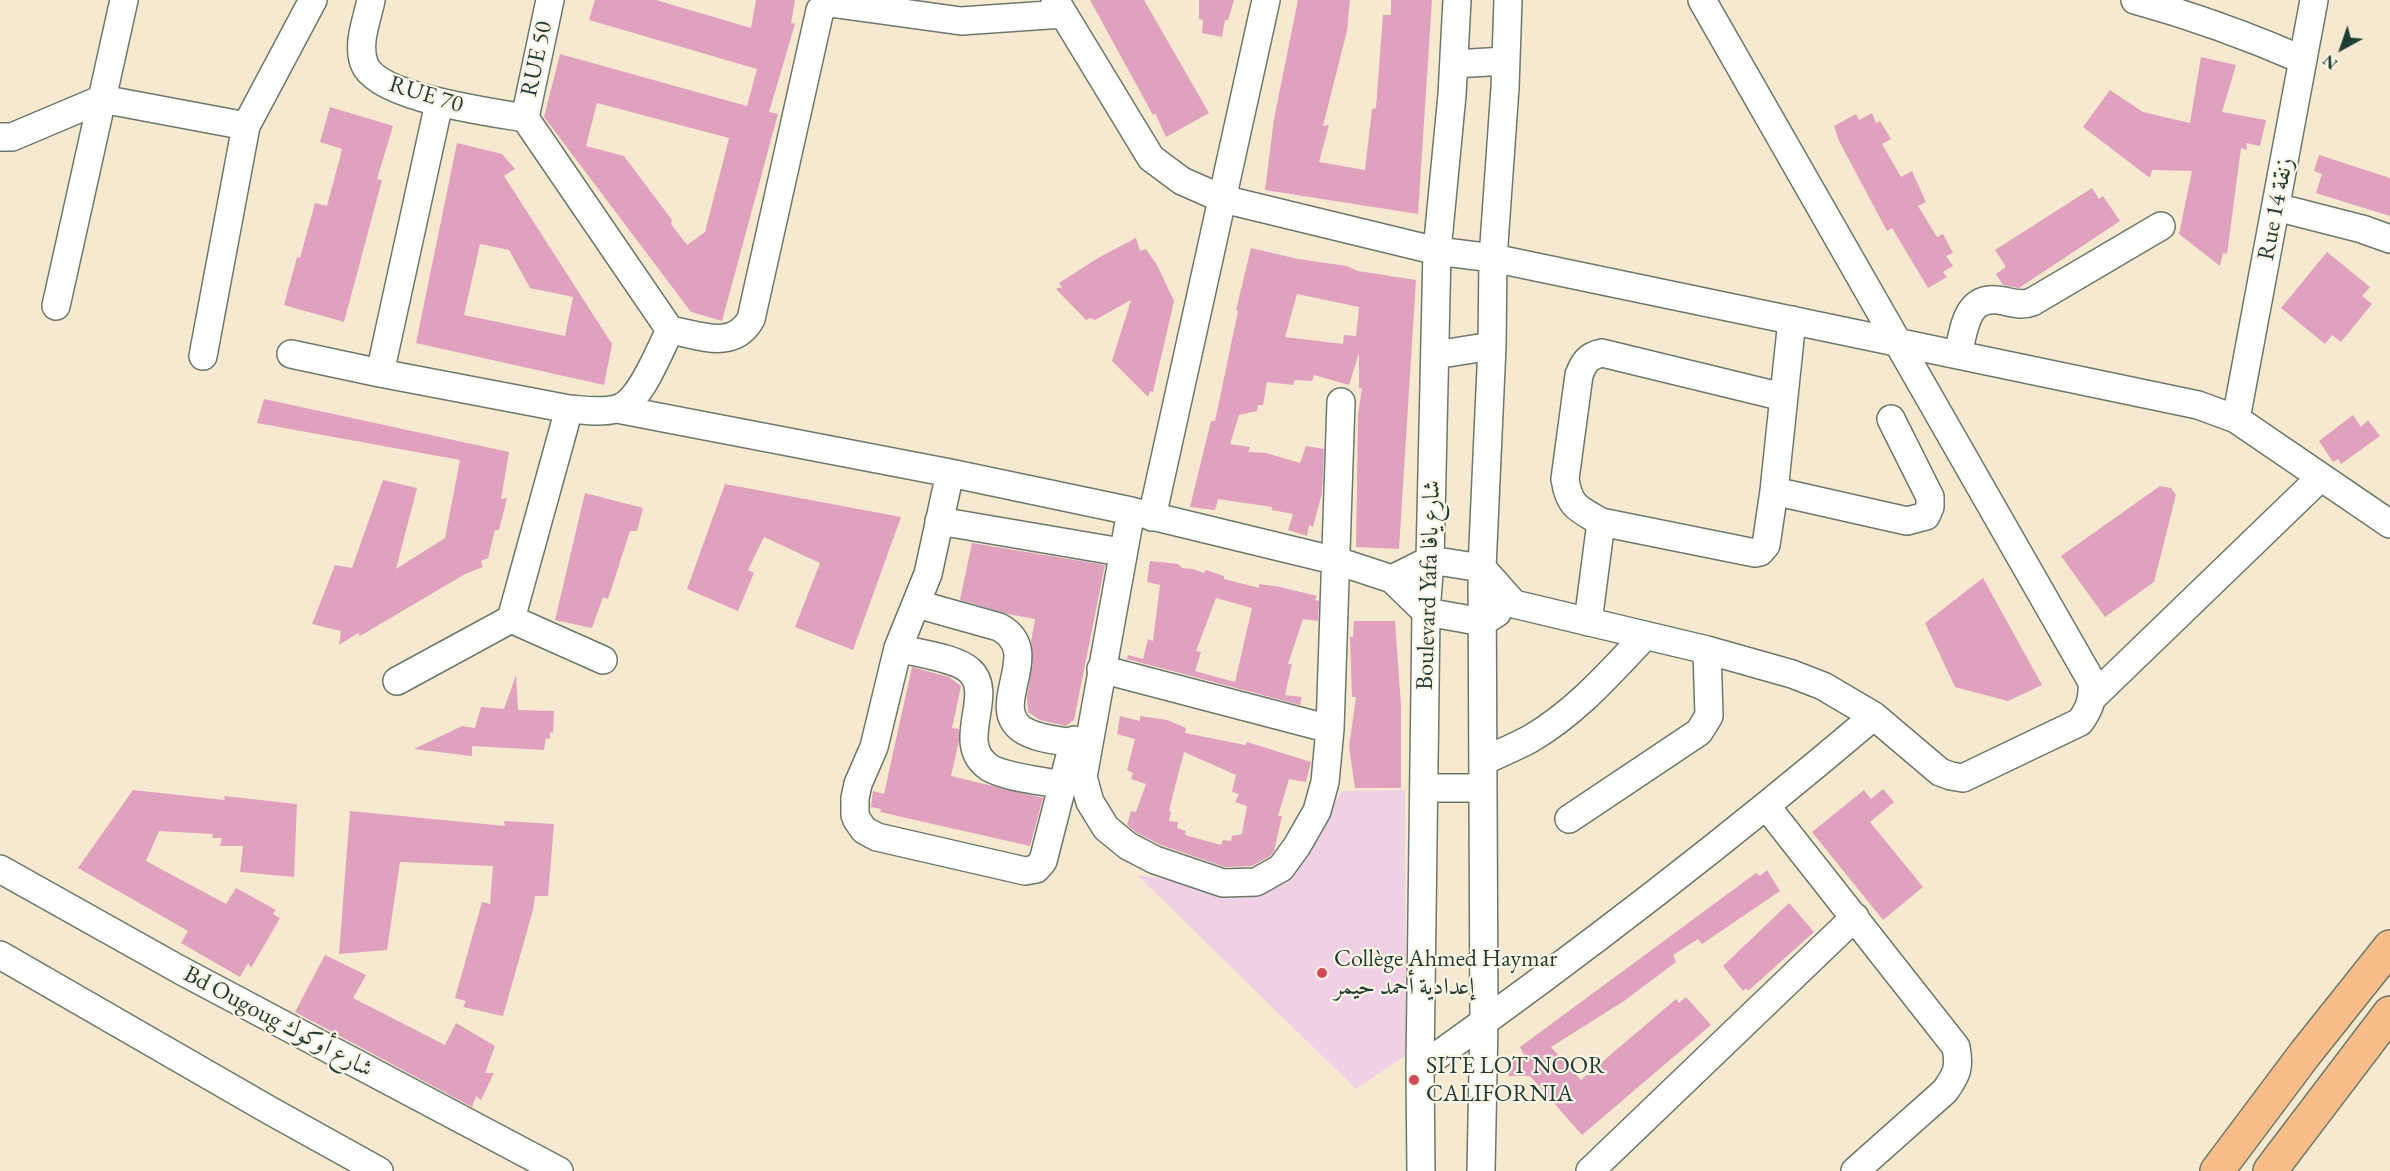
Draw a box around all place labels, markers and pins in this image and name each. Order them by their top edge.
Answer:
place label: Collège Ahmed Haymar إعدادية أحمد حيمر [1334,945,1557,1001]
marker: Collège Ahmed Haymar إعدادية أحمد حيمر [1315,966,1329,980]
place label: SITE LOT NOOR CALIFORNIA [1426,1052,1605,1108]
marker: SITE LOT NOOR CALIFORNIA [1407,1073,1421,1087]

